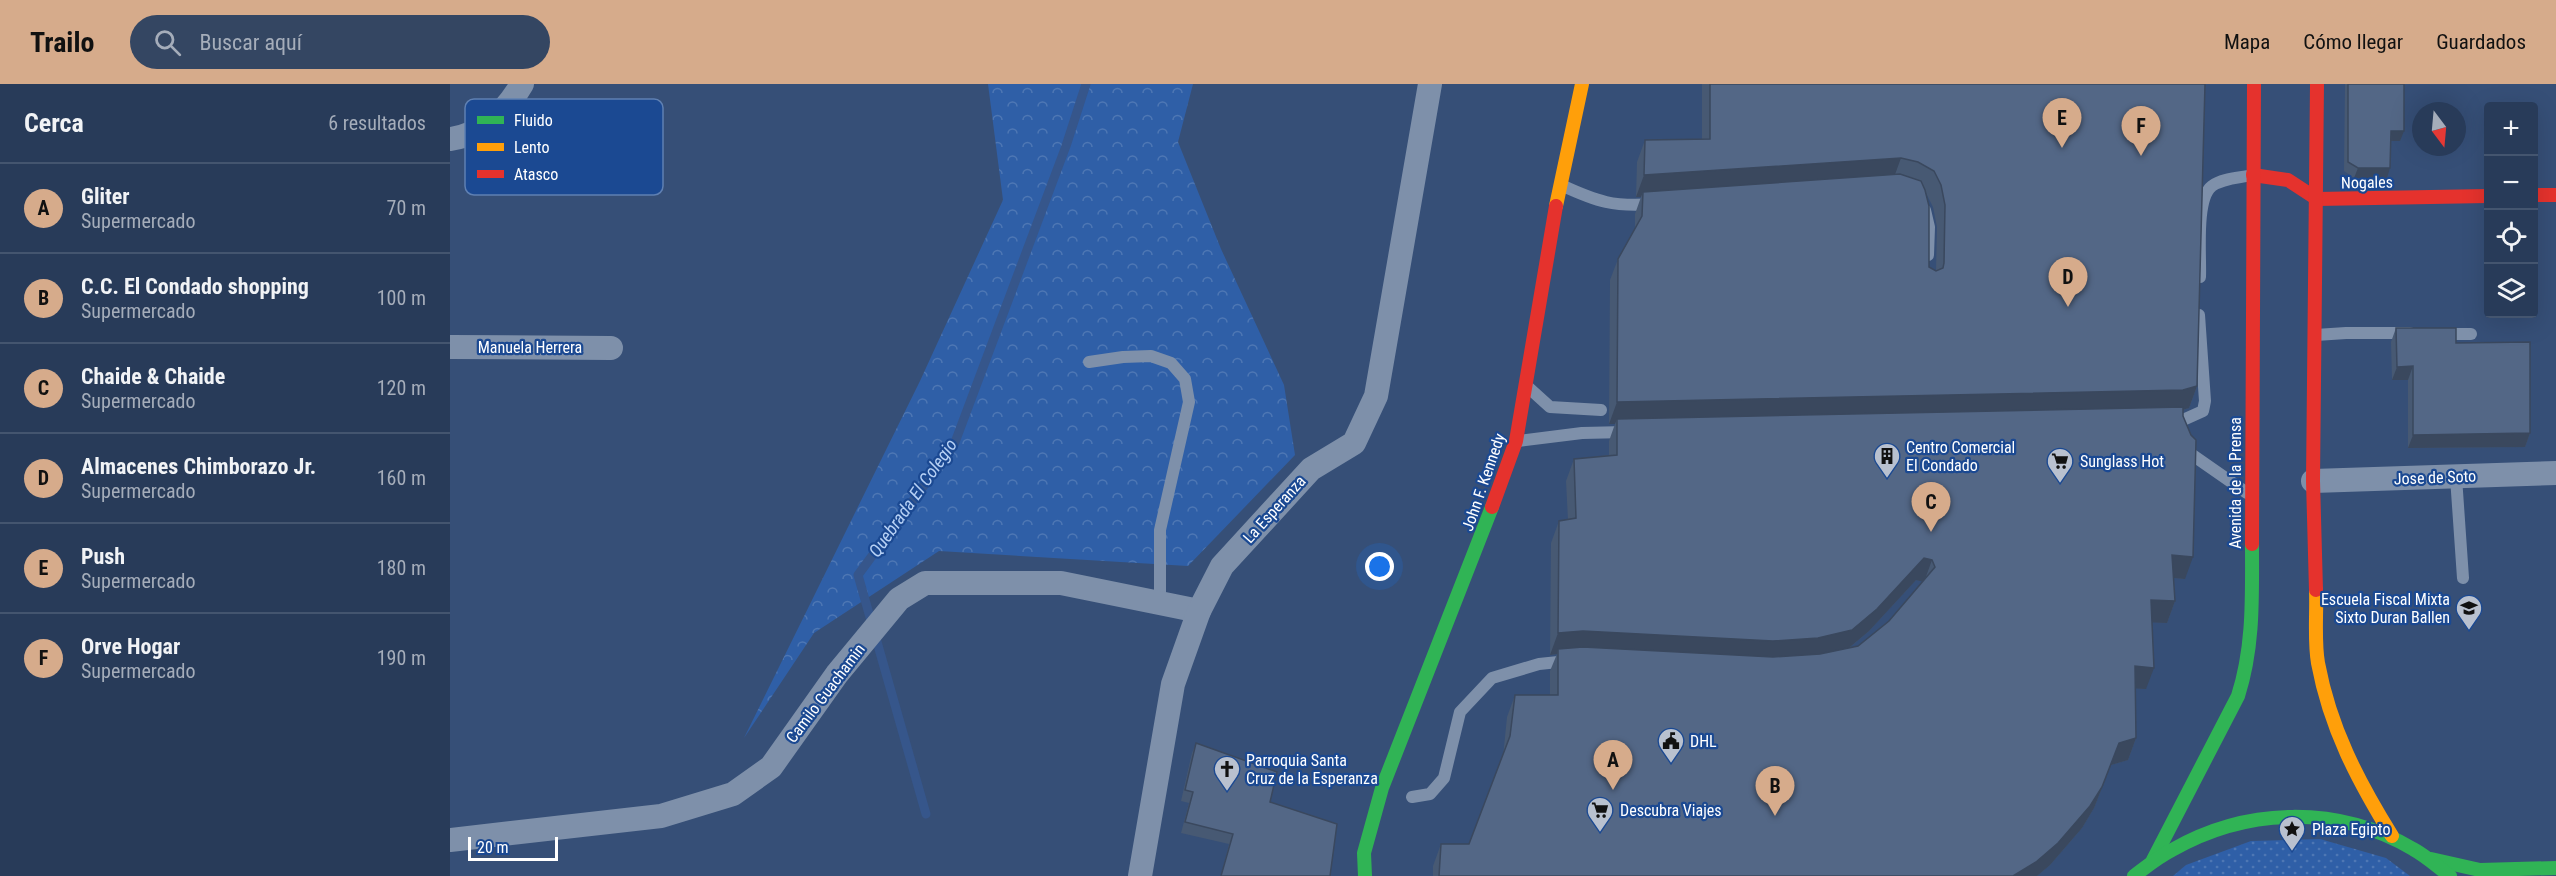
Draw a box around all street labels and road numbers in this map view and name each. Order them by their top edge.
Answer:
street label: Nogales [2341,173,2393,192]
street label: Manuela Herrera [478,338,582,357]
street label: Avenida de la Prensa [2226,417,2245,549]
street label: John F. Kennedy [1458,430,1509,534]
street label: Jose de Soto [2394,467,2476,488]
street label: La Esperanza [1239,472,1310,547]
street label: Camilo Guachamin [782,640,869,747]

